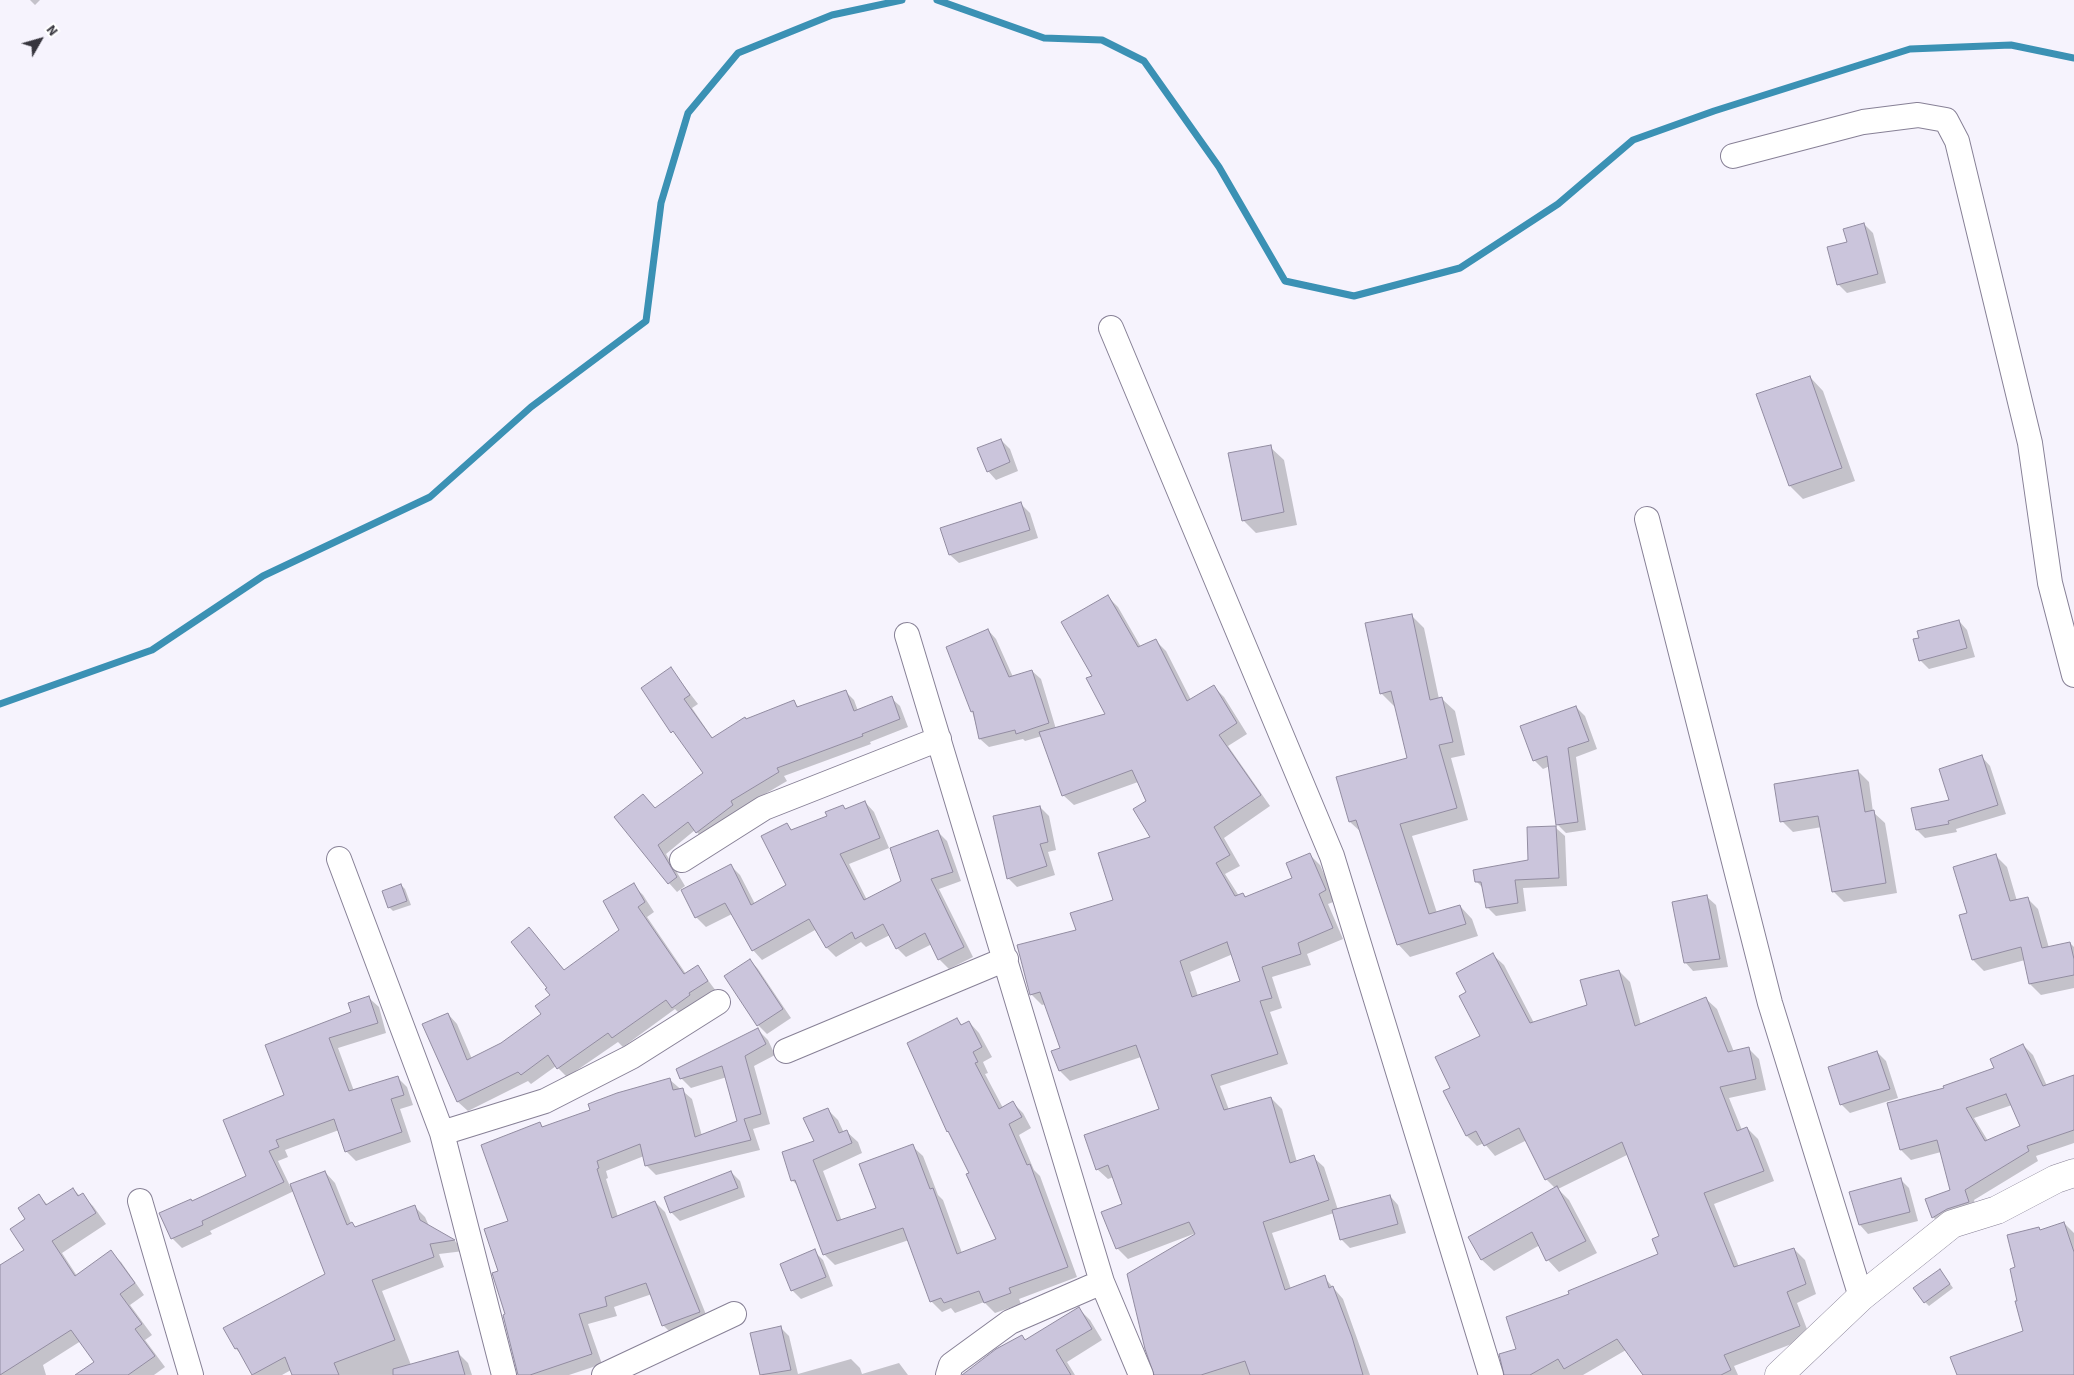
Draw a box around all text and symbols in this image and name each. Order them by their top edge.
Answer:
north arrow [15,15,65,65]
text: N [41,21,63,41]

